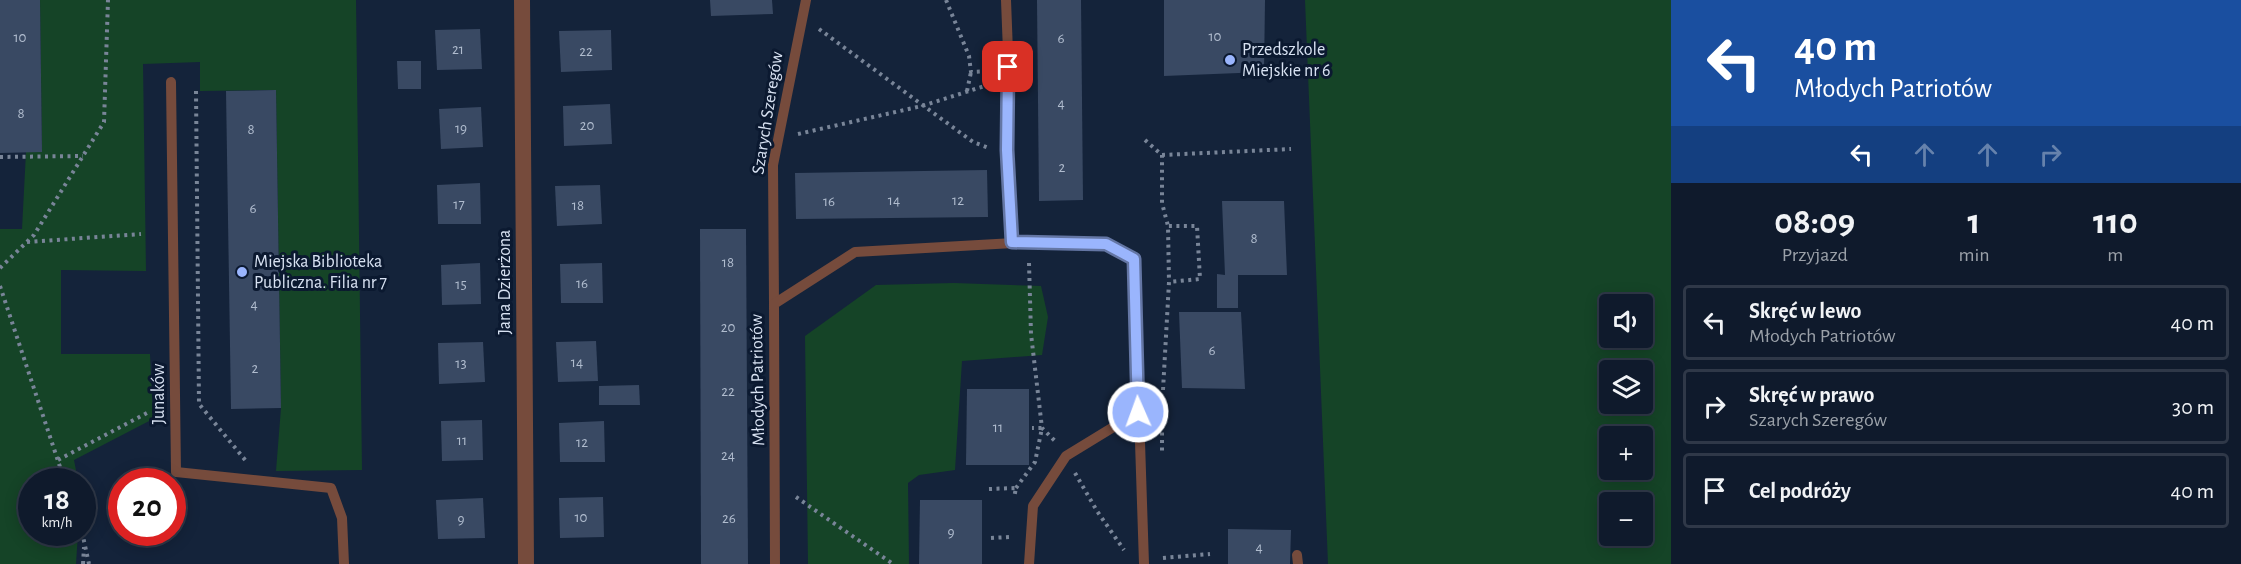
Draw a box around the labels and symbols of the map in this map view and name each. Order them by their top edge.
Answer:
house number: 10 [1208,29,1222,44]
house number: 10 [13,30,27,45]
house number: 6 [1057,31,1065,46]
pin [982,41,1033,92]
place label: Przedszkole Miejskie nr 6 [1242,41,1330,80]
house number: 21 [452,42,464,57]
house number: 22 [579,44,593,59]
street label: Szarych Szeregów [749,50,787,176]
marker: Przedszkole Miejskie nr 6 [1223,53,1237,67]
house number: 4 [1057,96,1065,111]
house number: 8 [17,106,25,121]
house number: 20 [580,118,594,133]
house number: 19 [455,121,467,136]
house number: 8 [247,122,255,137]
house number: 2 [1059,160,1066,175]
house number: 14 [888,193,900,208]
house number: 12 [952,193,964,208]
house number: 16 [823,194,835,209]
house number: 17 [453,197,465,212]
house number: 18 [572,198,584,213]
house number: 6 [249,201,257,216]
street label: Jana Dzierżona [496,230,514,334]
house number: 8 [1250,231,1258,246]
place label: Miejska Biblioteka Publiczna. Filia nr 7 [254,253,387,292]
house number: 18 [722,255,734,270]
marker: Miejska Biblioteka Publiczna. Filia nr 7 [235,265,249,279]
house number: 16 [576,276,588,291]
house number: 15 [455,277,467,292]
house number: 4 [250,297,258,312]
street label: Młodych Patriotów [748,314,768,446]
house number: 20 [721,320,735,335]
house number: 6 [1208,343,1216,358]
house number: 14 [571,355,583,370]
house number: 13 [455,356,467,371]
house number: 2 [252,361,259,376]
street label: Junaków [150,364,168,424]
position arrow [1106,380,1170,444]
house number: 22 [721,384,735,399]
house number: 11 [993,420,1003,435]
house number: 11 [457,433,467,448]
house number: 12 [576,435,588,450]
house number: 24 [721,448,735,463]
speed limit sign: 20 [108,468,186,546]
house number: 10 [574,510,588,525]
house number: 26 [722,511,736,526]
house number: 9 [457,512,465,527]
house number: 9 [947,525,955,540]
house number: 4 [1255,540,1263,555]

